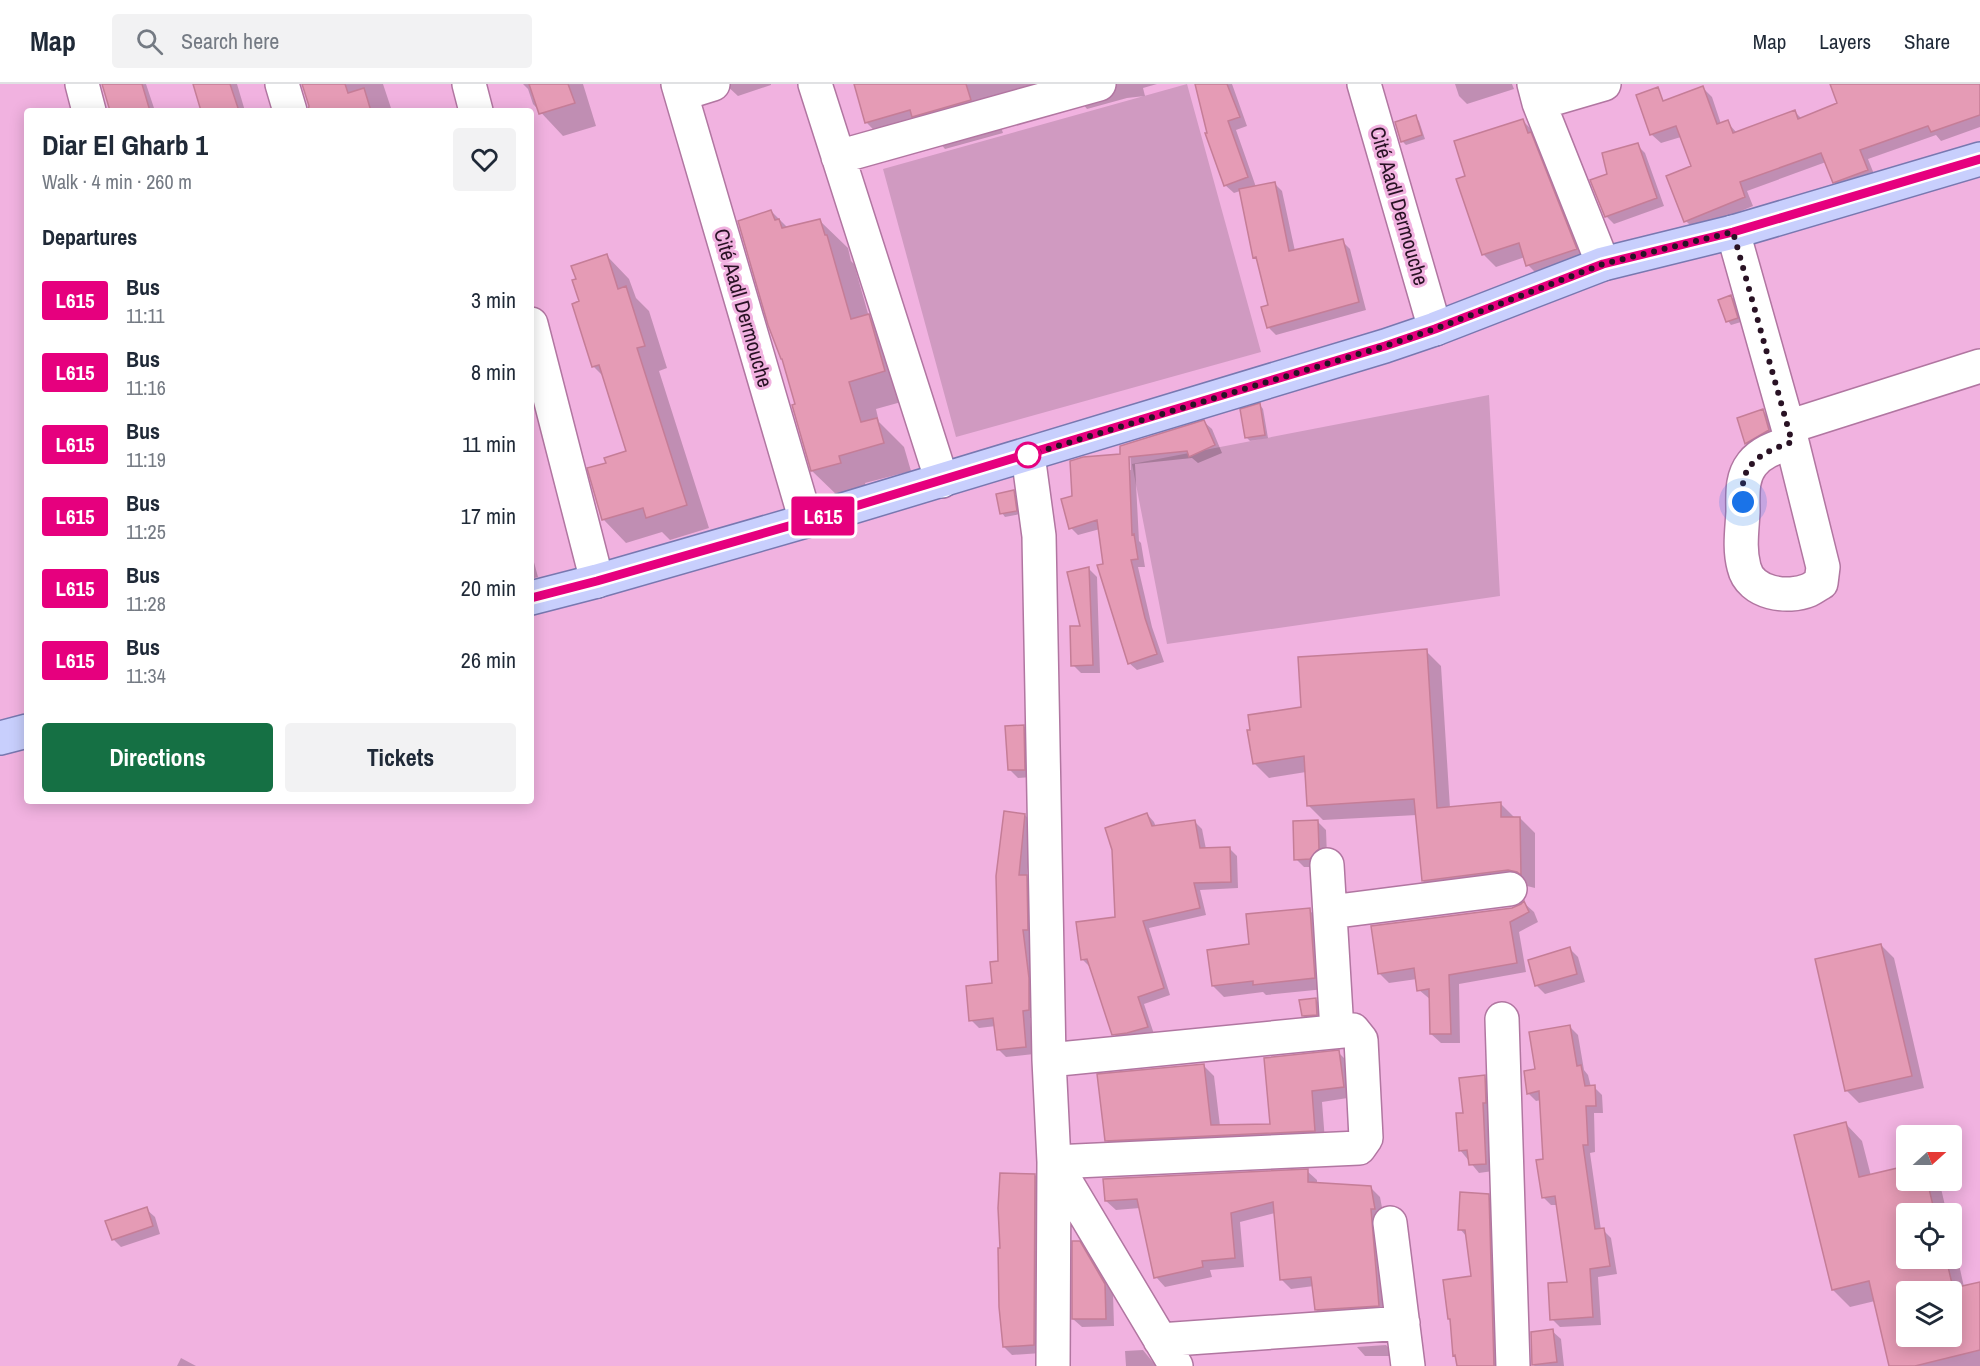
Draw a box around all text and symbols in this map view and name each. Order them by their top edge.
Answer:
search box [112,14,532,68]
text: Map [30,22,76,60]
icon: search [133,25,166,58]
text: Search here [181,26,279,56]
text: Map [1753,27,1786,56]
text: Layers [1819,27,1871,56]
text: Share [1904,27,1950,56]
street label: Cité Aadl Dermouche [1363,123,1436,289]
text: Diar El Gharb 1 [42,126,208,164]
button: heart [453,128,516,191]
text: Walk · 4 min · 260 m [42,168,192,195]
text: Departures [42,222,137,252]
street label: Cité Aadl Dermouche [707,225,780,391]
text: Bus [126,272,160,302]
text: 3 min [471,285,516,315]
text: L615 [55,286,95,315]
text: 11:11 [126,302,165,329]
text: Bus [126,344,160,374]
text: 8 min [471,357,516,387]
text: L615 [55,358,95,387]
text: 11:16 [126,374,166,401]
text: Bus [126,416,160,446]
text: 11 min [462,429,516,459]
text: L615 [55,430,95,459]
unlabelled marker [1015,442,1041,468]
text: 11:19 [126,446,166,473]
your location [1728,487,1758,517]
text: Bus [126,488,160,518]
line badge: L615 [781,496,865,536]
text: 17 min [461,501,516,531]
text: L615 [55,502,95,531]
text: L615 [803,502,843,531]
text: 11:25 [126,518,166,545]
text: Bus [126,560,160,590]
text: 20 min [461,573,516,603]
text: L615 [55,574,95,603]
text: 11:28 [126,590,166,617]
text: Bus [126,632,160,662]
text: 26 min [461,645,516,675]
text: L615 [55,646,95,675]
text: 11:34 [126,662,166,689]
button: Directions [42,723,273,792]
button: Tickets [285,723,516,792]
north arrow [1896,1125,1962,1191]
map controls [1896,1125,1962,1347]
button: locate [1896,1203,1962,1269]
button: layers [1896,1281,1962,1347]

